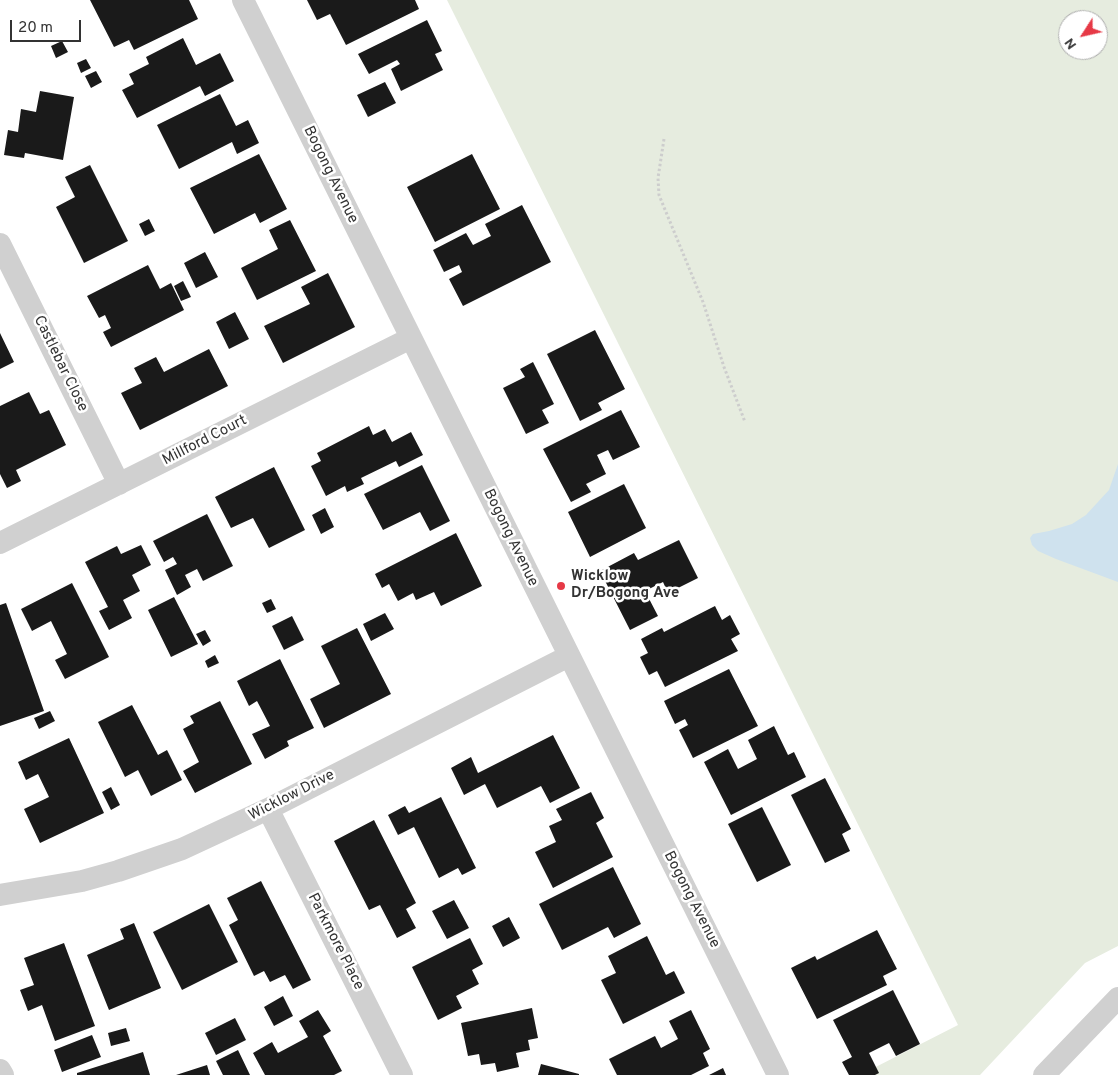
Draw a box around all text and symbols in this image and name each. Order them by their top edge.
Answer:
scale bar [12,10,84,42]
north arrow [1058,10,1108,60]
text: 20 m [18,19,53,38]
text: N [1061,34,1081,52]
street label: Bogong Avenue [299,123,361,227]
street label: Castlebar Close [29,313,91,415]
street label: Millford Court [160,412,250,470]
street label: Bogong Avenue [479,486,541,590]
place label: Wicklow Dr/Bogong Ave [571,568,679,603]
marker: Wicklow Dr/Bogong Ave [555,580,567,592]
street label: Wicklow Drive [246,767,338,825]
street label: Bogong Avenue [659,849,723,951]
street label: Parkmore Place [303,890,367,994]

